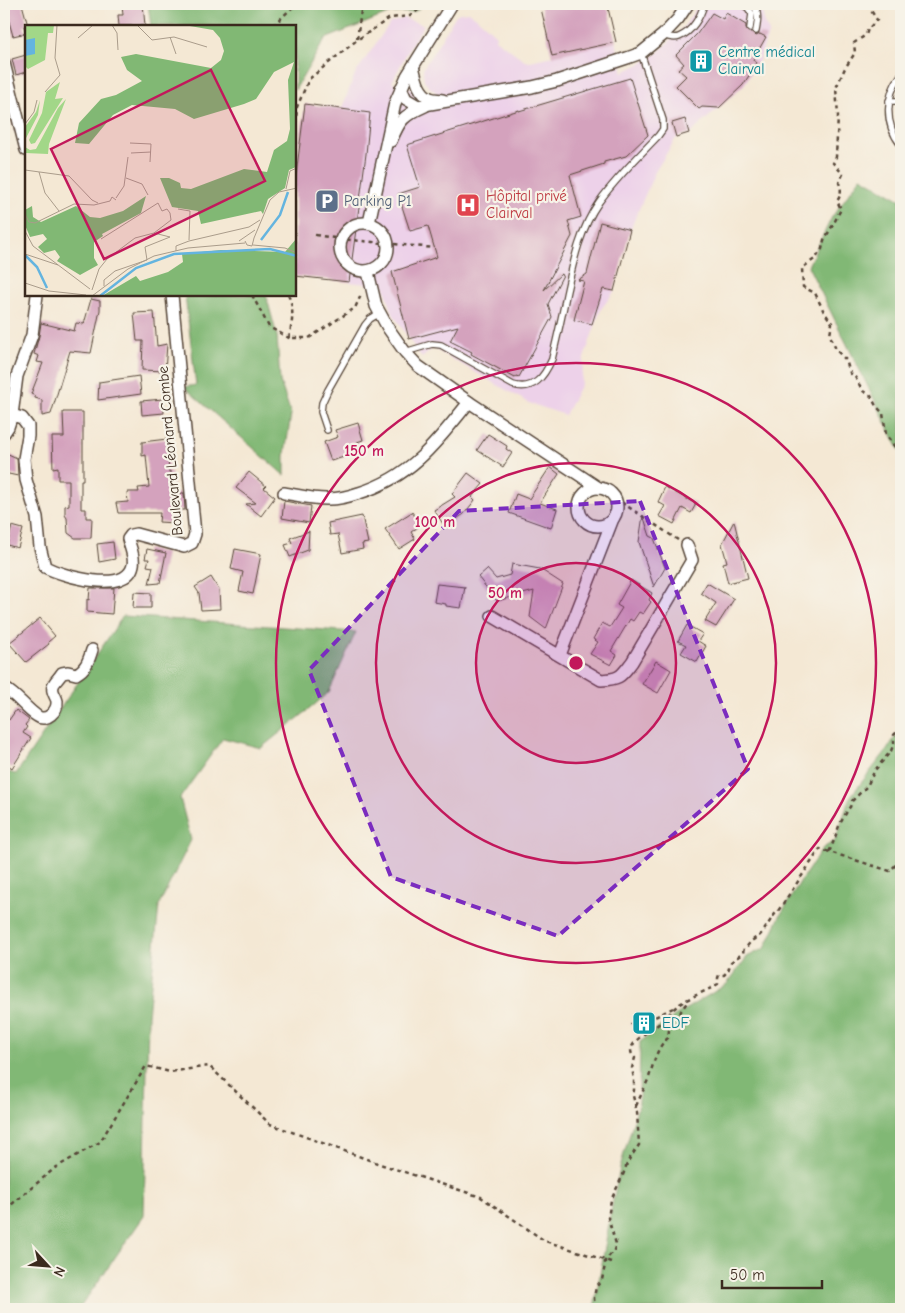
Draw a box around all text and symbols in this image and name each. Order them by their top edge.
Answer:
inset map [25,25,296,296]
place label: Centre médical Clairval [718,43,815,78]
building icon: Centre médical Clairval [688,48,714,74]
place label: Hôpital privé Clairval [486,187,567,222]
parking icon: Parking P1 [314,188,340,214]
place label: Parking P1 [344,192,412,210]
hospital icon: Hôpital privé Clairval [455,192,481,218]
street label: Boulevard Léonard Combe [154,365,186,537]
text: 150 m [344,442,384,460]
text: 100 m [415,513,455,531]
text: 50 m [488,584,522,602]
centre of rings [567,654,585,672]
building icon: EDF [631,1010,657,1036]
place label: EDF [662,1014,689,1032]
north arrow [22,1240,72,1290]
scale bar [722,1258,822,1290]
text: N [50,1264,69,1279]
text: 50 m [730,1266,765,1284]

